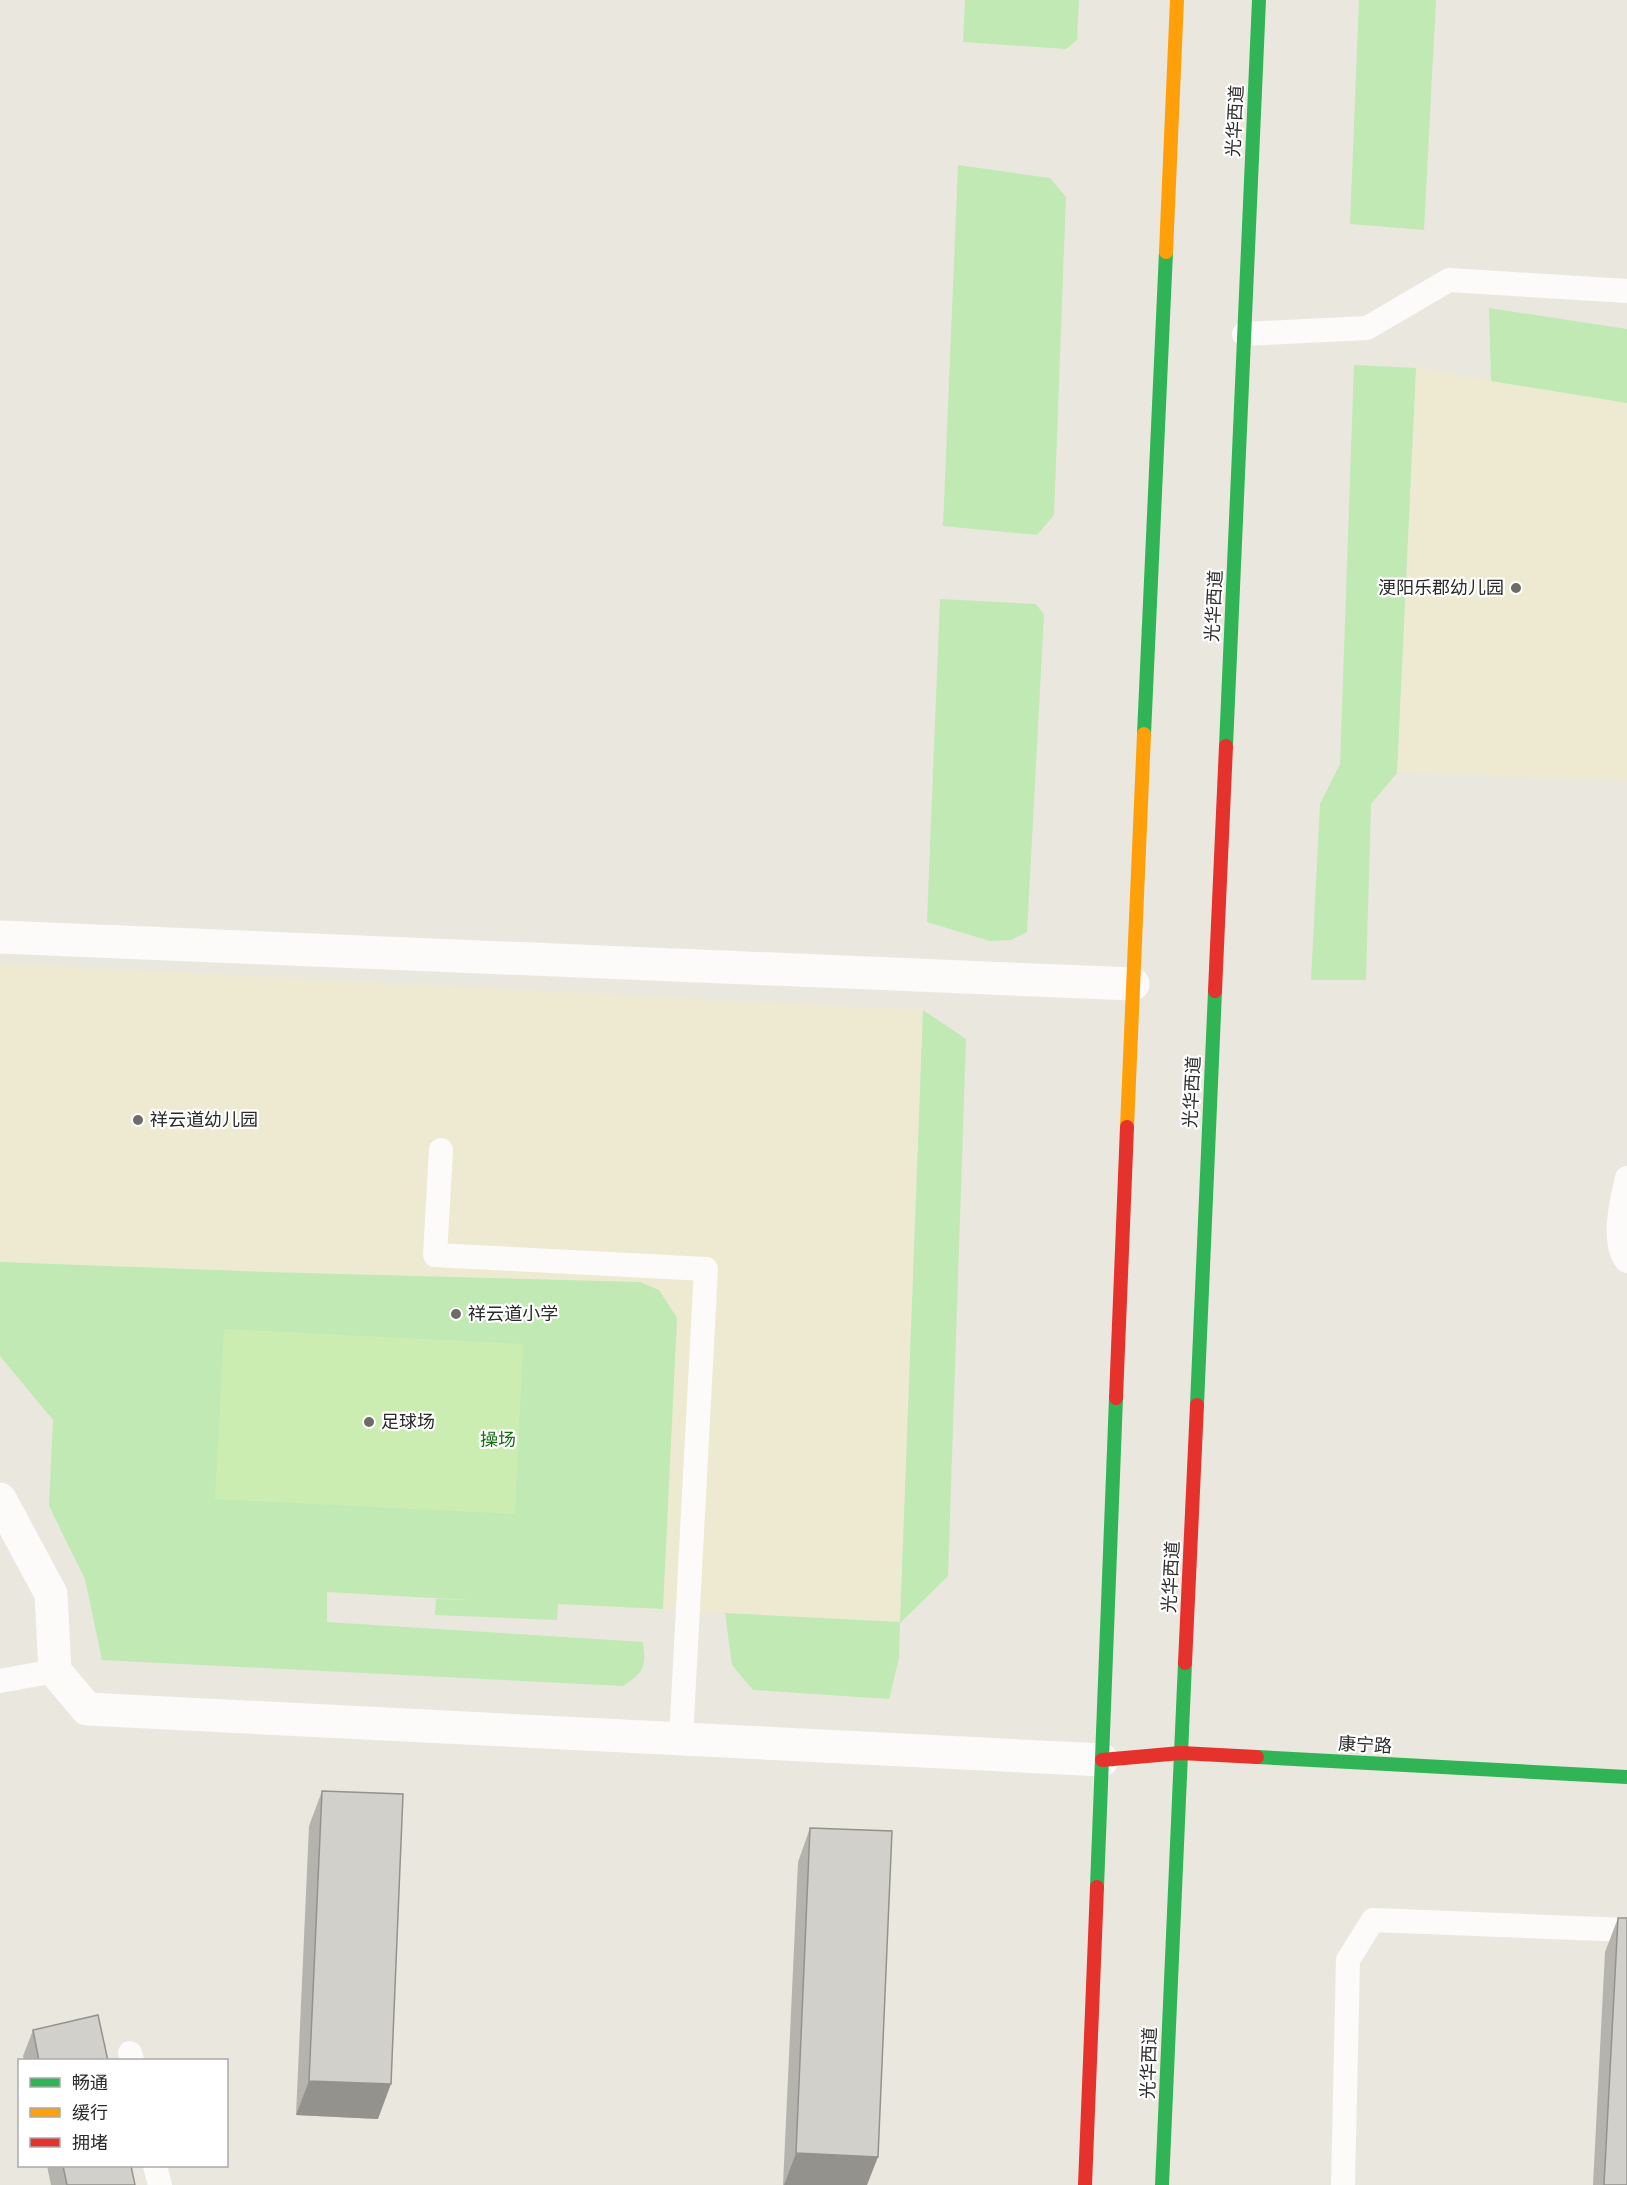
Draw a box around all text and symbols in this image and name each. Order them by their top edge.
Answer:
street label: 光华西道 [1222,84,1248,158]
street label: 光华西道 [1201,569,1227,643]
place label: 浭阳乐郡幼儿园 [1378,577,1504,599]
marker: 浭阳乐郡幼儿园 [1509,581,1523,595]
street label: 光华西道 [1179,1055,1205,1129]
place label: 祥云道幼儿园 [150,1109,258,1131]
marker: 祥云道幼儿园 [131,1113,145,1127]
place label: 祥云道小学 [468,1303,558,1325]
marker: 祥云道小学 [449,1307,463,1321]
place label: 足球场 [381,1411,435,1433]
marker: 足球场 [362,1415,376,1429]
park label: 操场 [480,1429,516,1451]
street label: 光华西道 [1158,1540,1184,1614]
street label: 康宁路 [1337,1733,1393,1757]
street label: 光华西道 [1137,2027,1161,2099]
legend [18,2059,228,2167]
text: 畅通 [72,2072,108,2094]
text: 缓行 [72,2102,108,2124]
text: 拥堵 [72,2132,108,2154]

